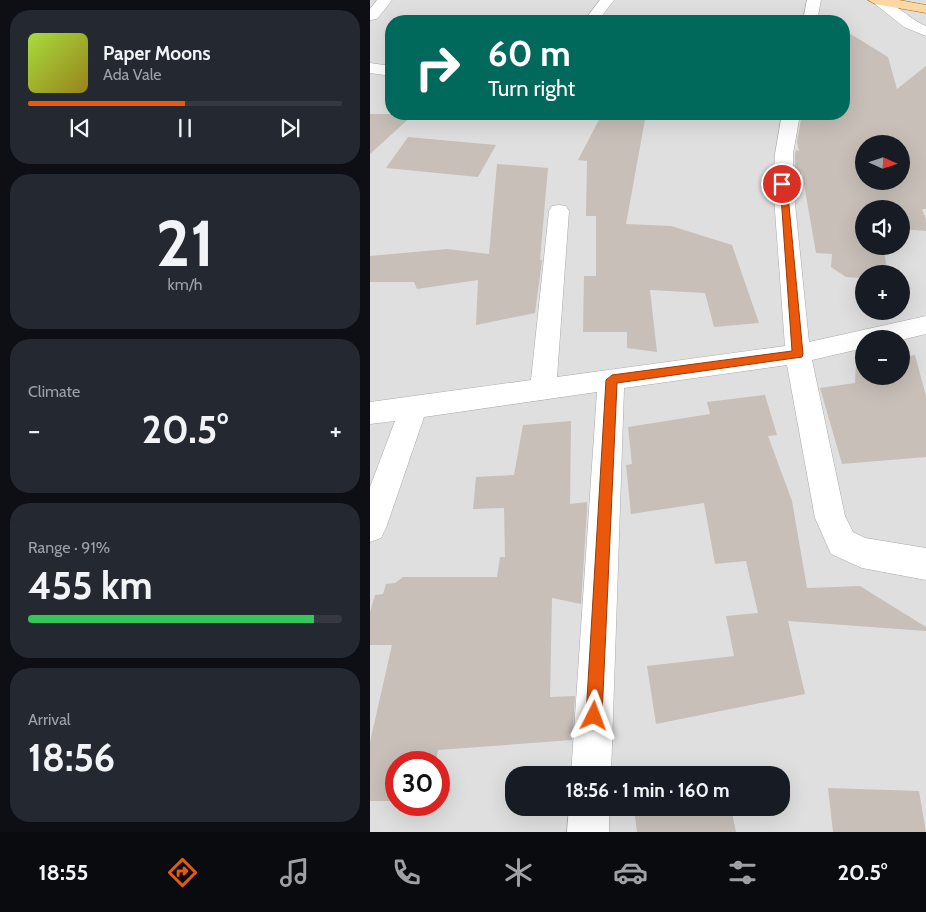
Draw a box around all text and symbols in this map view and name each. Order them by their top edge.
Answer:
text: 60 m [488,32,571,75]
icon: right [405,35,470,100]
text: Paper Moons [103,42,211,65]
text: Ada Vale [103,65,162,84]
text: Turn right [488,75,575,102]
icon: previous [66,114,94,142]
icon: pause [171,114,199,142]
icon: next [276,114,304,142]
north arrow [855,135,910,190]
map controls [855,135,910,385]
pin [761,163,803,205]
icon: arrive [768,170,796,198]
button: sound [855,200,910,255]
text: 21 [156,203,214,282]
button: + [855,265,910,320]
text: km/h [167,275,203,294]
button: − [855,330,910,385]
text: Climate [28,382,80,401]
text: 20.5° [142,406,228,453]
text: − [28,413,40,447]
text: + [330,413,342,447]
text: Range · 91% [28,538,110,557]
text: 455 km [28,562,152,609]
position arrow [567,689,619,741]
text: Arrival [28,710,71,729]
text: 18:56 [28,734,115,781]
speed limit sign: 30 [385,751,450,816]
text: 18:56 · 1 min · 160 m [565,779,730,802]
icon: directions [165,855,200,890]
icon: music [277,855,312,890]
icon: phone [389,855,424,890]
icon: climate [501,855,536,890]
icon: car [613,855,648,890]
icon: filters [725,855,760,890]
text: 18:55 [39,859,88,886]
text: 20.5° [837,859,887,886]

